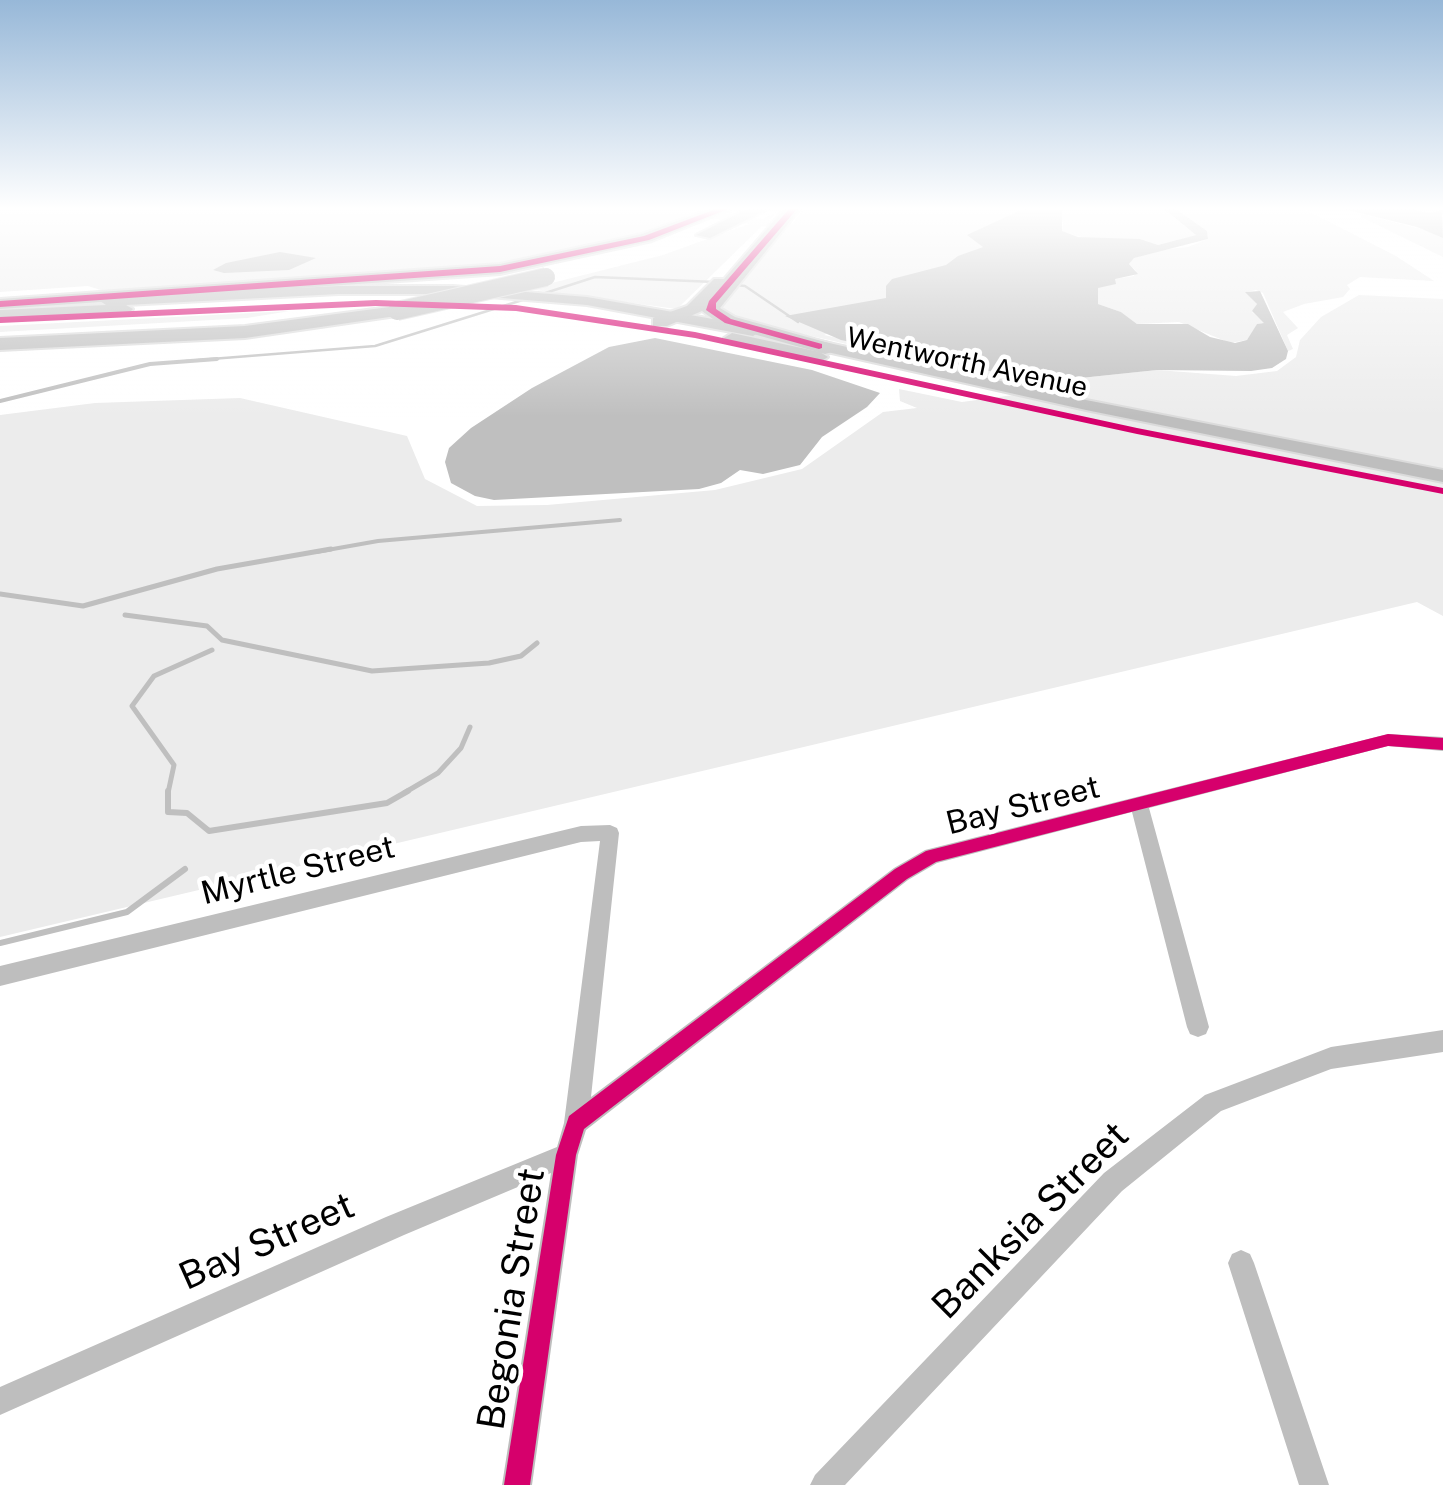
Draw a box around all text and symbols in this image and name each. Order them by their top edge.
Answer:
street label: Wentworth Avenue [843,321,1091,405]
street label: Bay Street [942,768,1104,844]
street label: Myrtle Street [197,828,399,914]
street label: Banksia Street [923,1113,1139,1329]
street label: Begonia Street [469,1165,555,1433]
street label: Bay Street [173,1183,361,1301]

